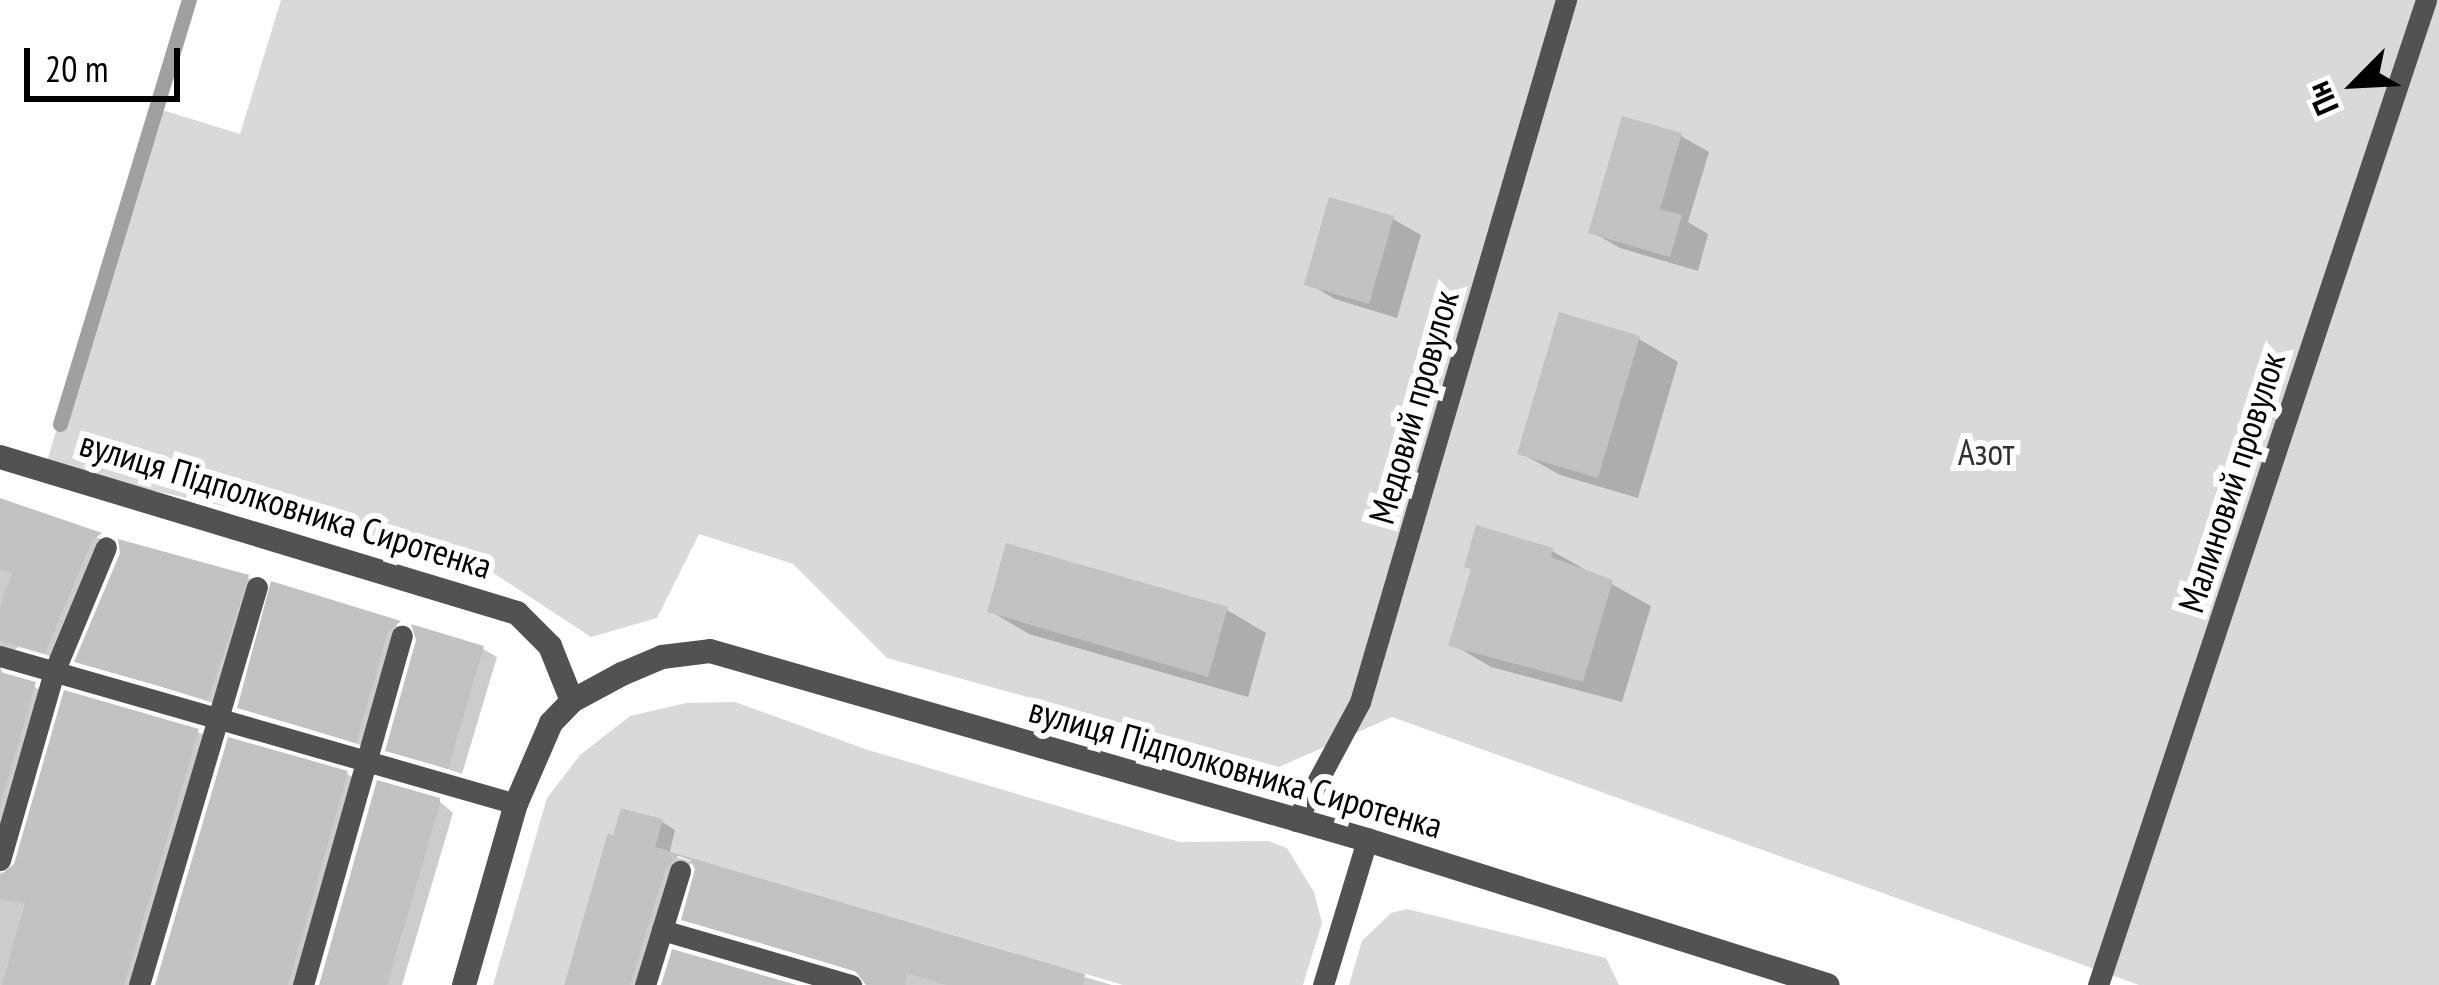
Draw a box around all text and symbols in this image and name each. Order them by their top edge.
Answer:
scale bar [30,24,186,98]
north arrow [2295,24,2415,144]
text: 20 m [45,45,108,92]
text: Пн [2296,76,2348,122]
street label: Медовий провулок [1359,285,1467,529]
street label: Малиновий провулок [2169,346,2293,618]
street label: вулиця Підполковника Сиротенка [75,421,497,587]
park label: Азот [1958,430,2014,474]
street label: вулиця Підполковника Сиротенка [1024,687,1448,847]

